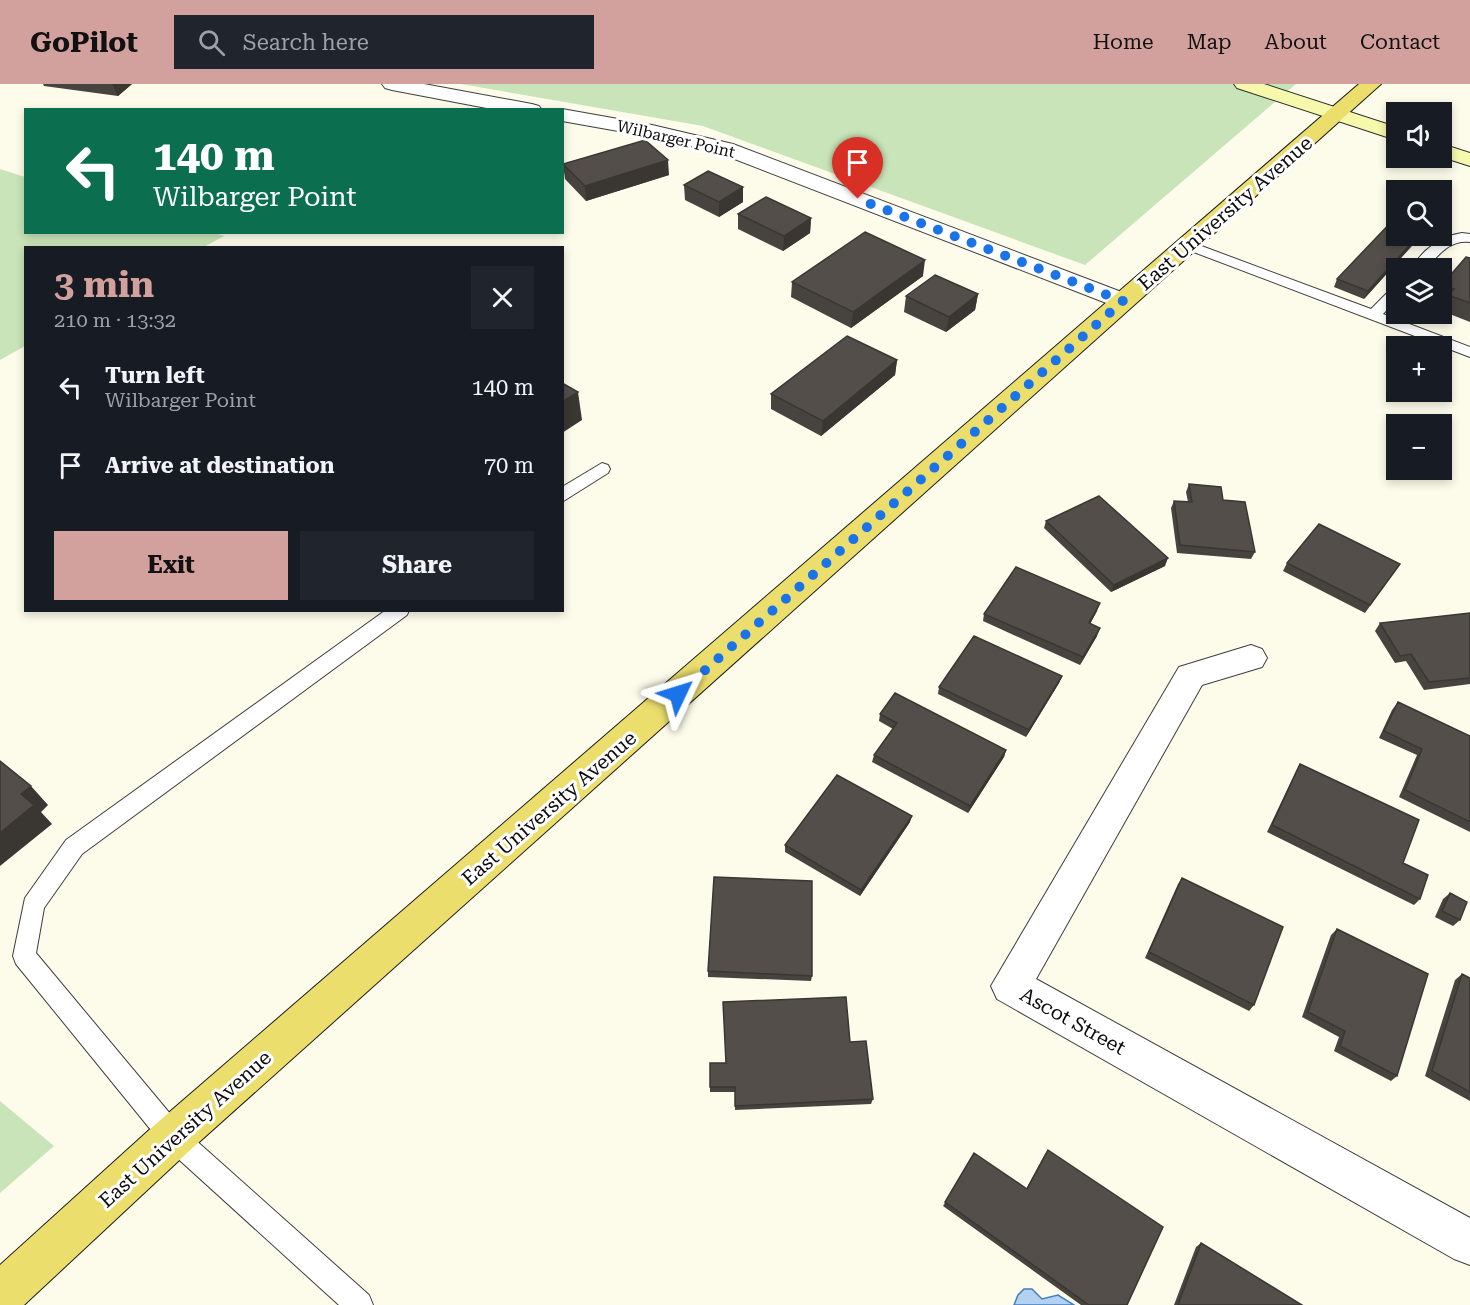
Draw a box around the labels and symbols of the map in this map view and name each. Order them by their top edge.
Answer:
street label: Wilbarger Point [615,116,737,162]
street label: East University Avenue [1133,131,1317,295]
pin [832,137,883,199]
position arrow [646,662,710,726]
street label: East University Avenue [457,726,641,890]
street label: Ascot Street [1016,982,1130,1060]
street label: East University Avenue [94,1045,276,1213]

